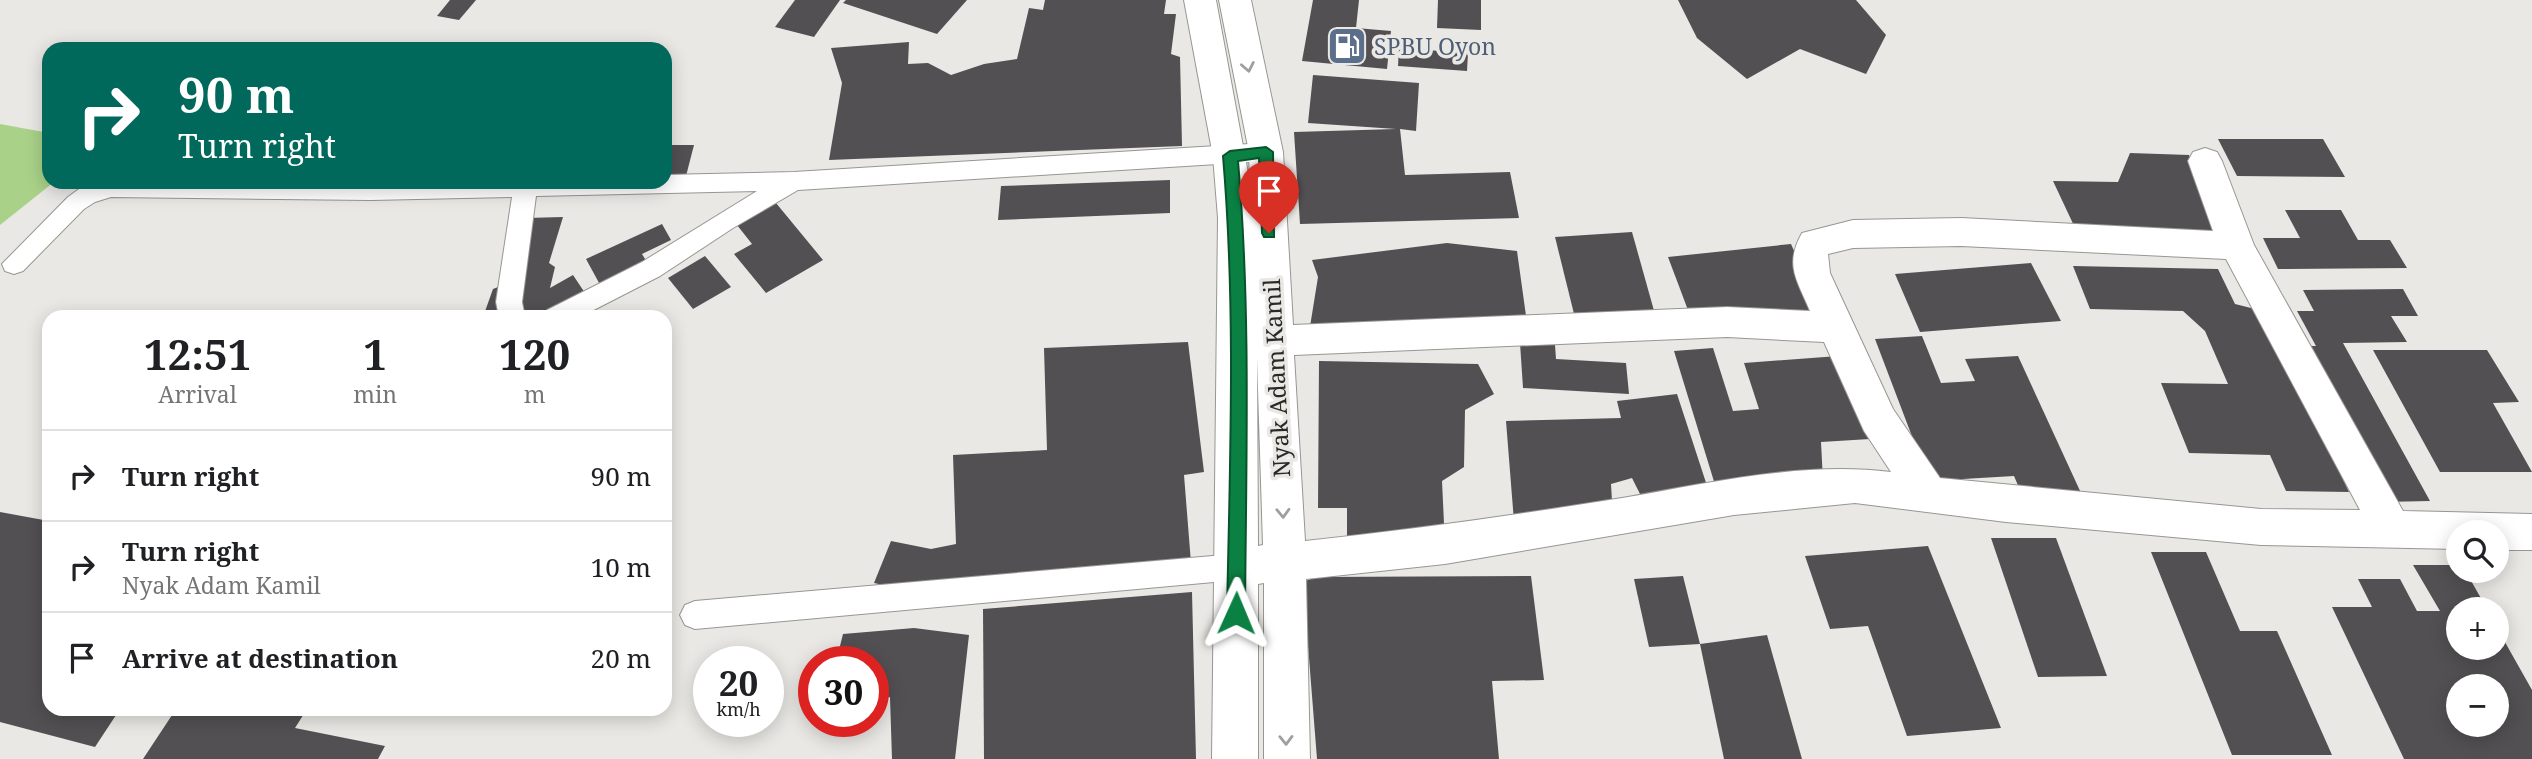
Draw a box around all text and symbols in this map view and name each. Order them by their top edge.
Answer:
fuel station icon: SPBU Oyon [1326,25,1368,67]
place label: SPBU Oyon [1374,30,1496,62]
text: 90 m [178,61,294,127]
one-way arrow [1240,61,1255,73]
icon: right [63,70,154,161]
text: Turn right [178,124,336,167]
pin [1239,161,1299,233]
icon: arrive [1250,172,1288,210]
street label: Nyak Adam Kamil [1255,278,1297,478]
text: 12:51 [144,325,251,382]
text: 1 [363,325,387,382]
text: 120 [499,325,570,382]
text: Arrival [158,378,237,410]
text: min [353,378,397,410]
text: m [524,378,545,410]
icon: right [63,457,101,495]
text: Turn right [122,458,259,494]
text: 90 m [591,458,651,494]
one-way arrow [1275,508,1291,518]
map controls [2446,520,2509,737]
button: search [2446,520,2509,583]
text: Turn right [122,533,259,569]
icon: right [63,548,101,586]
text: 10 m [591,549,651,585]
text: Nyak Adam Kamil [122,569,321,601]
position arrow [1199,576,1273,650]
button: + [2446,597,2509,660]
icon: arrive [63,639,101,677]
text: Arrive at destination [122,640,398,676]
text: 20 m [591,640,651,676]
speed limit sign: 30 [798,646,889,737]
text: 20 [719,659,758,706]
button: − [2446,674,2509,737]
text: km/h [716,697,761,721]
one-way arrow [1279,735,1294,746]

